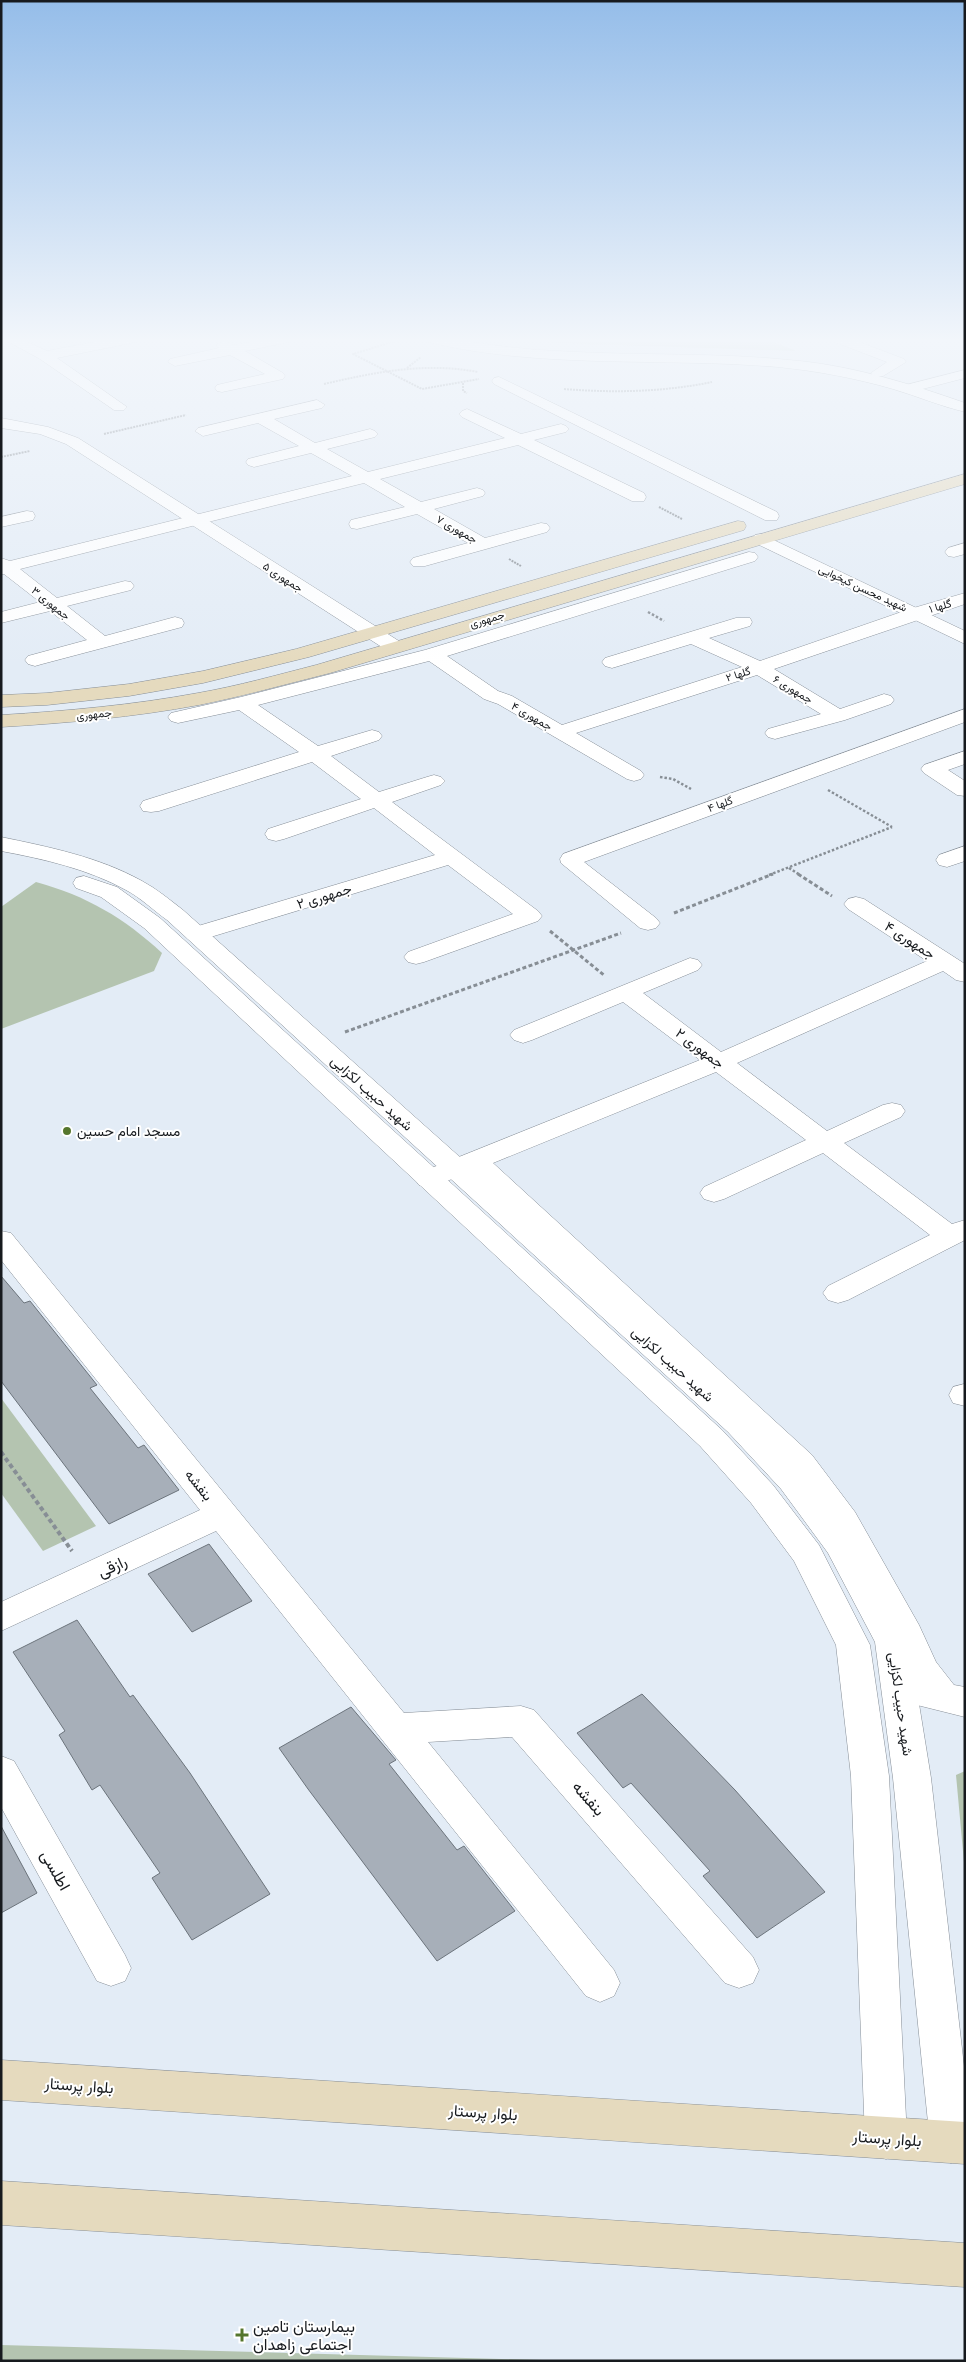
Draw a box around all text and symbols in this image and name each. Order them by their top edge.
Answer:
street label: جمهوری ۷ [434,512,480,546]
street label: جمهوری ۵ [260,559,306,595]
street label: شهید محسن کیخوایی [816,561,910,615]
street label: جمهوری ۳ [29,583,73,623]
street label: گلها ۱ [927,596,953,616]
street label: جمهوری [468,607,506,631]
street label: گلها ۲ [724,663,752,685]
street label: جمهوری ۶ [771,672,815,706]
street label: جمهوری ۴ [509,699,555,733]
street label: جمهوری [76,705,112,723]
street label: گلها ۴ [705,793,735,815]
street label: جمهوری ۲ [294,879,354,913]
street label: جمهوری ۴ [881,917,939,963]
street label: جمهوری ۲ [672,1024,728,1072]
street label: شهید حبیب لکزایی [327,1051,417,1135]
place label: مسجد امام حسین [77,1122,180,1140]
marker: مسجد امام حسین [61,1125,73,1137]
street label: شهید حبیب لکزایی [628,1322,718,1406]
street label: بنفشه [181,1466,217,1504]
street label: رازقی [94,1551,130,1582]
street label: شهید حبیب لکزایی [885,1651,917,1757]
street label: بنفشه [568,1776,610,1820]
street label: اطلسی [36,1846,75,1894]
street label: بلوار پرستار [43,2073,114,2099]
street label: بلوار پرستار [447,2100,518,2126]
street label: بلوار پرستار [851,2126,922,2152]
place label: بیمارستان تامین اجتماعی زاهدان [253,2316,355,2355]
marker: بیمارستان تامین اجتماعی زاهدان [235,2328,249,2342]

